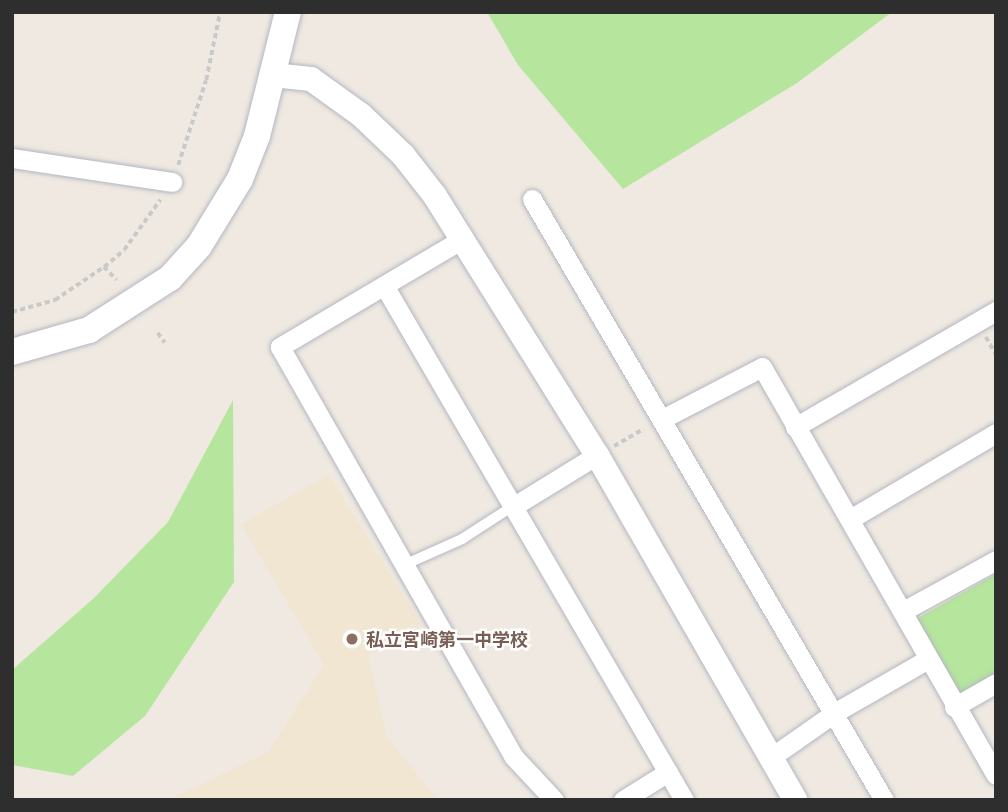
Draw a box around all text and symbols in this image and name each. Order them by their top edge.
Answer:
place label: 私立宮崎第一中学校 [366,628,528,650]
marker: 私立宮崎第一中学校 [344,631,360,647]

